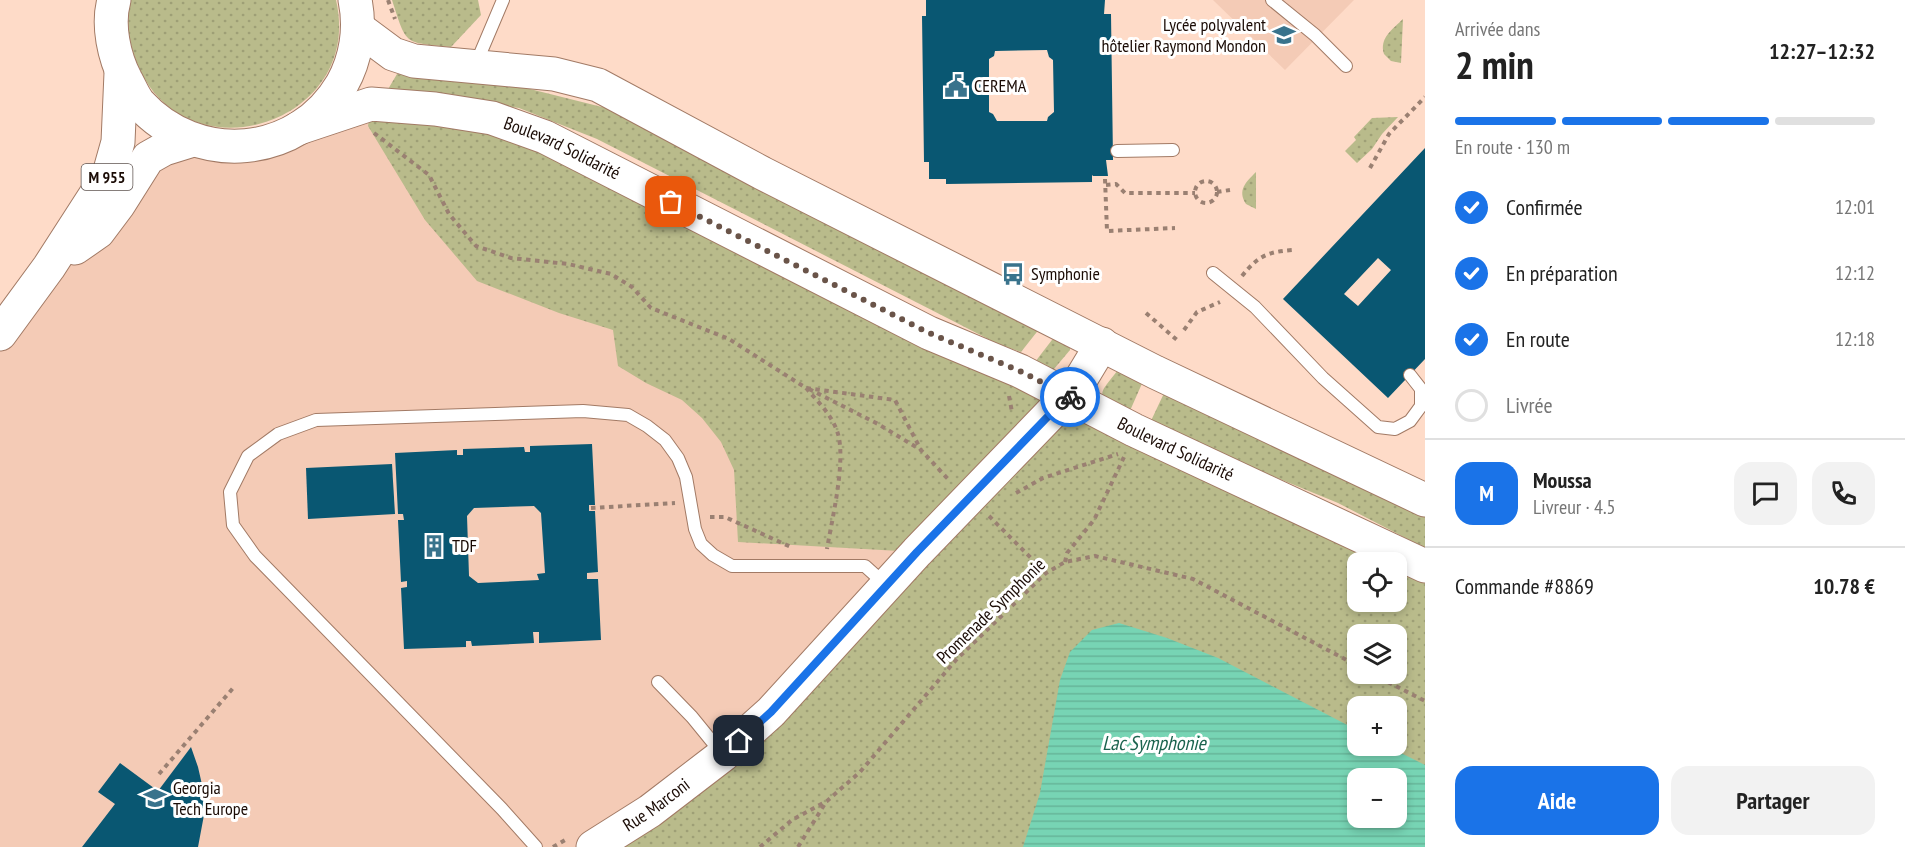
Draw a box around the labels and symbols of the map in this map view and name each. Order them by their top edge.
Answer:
place label: Lycée polyvalent hôtelier Raymond Mondon [1102,13,1266,57]
school or university icon: Lycée polyvalent hôtelier Raymond Mondon [1271,22,1297,48]
public building icon: CEREMA [943,73,969,99]
place label: CEREMA [974,74,1027,97]
street label: Boulevard Solidarité [501,111,624,184]
road number: M 955 [82,164,132,190]
pin [645,176,696,227]
bus stop icon: Symphonie [1000,261,1026,287]
place label: Symphonie [1031,262,1100,285]
courier [1040,367,1100,427]
street label: Boulevard Solidarité [1114,411,1238,486]
building icon: TDF [421,533,447,559]
place label: TDF [452,534,477,557]
street label: Promenade Symphonie [931,553,1050,668]
pin [713,715,764,766]
water label: Lac Symphonie [1102,730,1208,756]
street label: Rue Marconi [618,773,694,836]
place label: Georgia Tech Europe [173,776,248,820]
school or university icon: Georgia Tech Europe [142,785,168,811]

